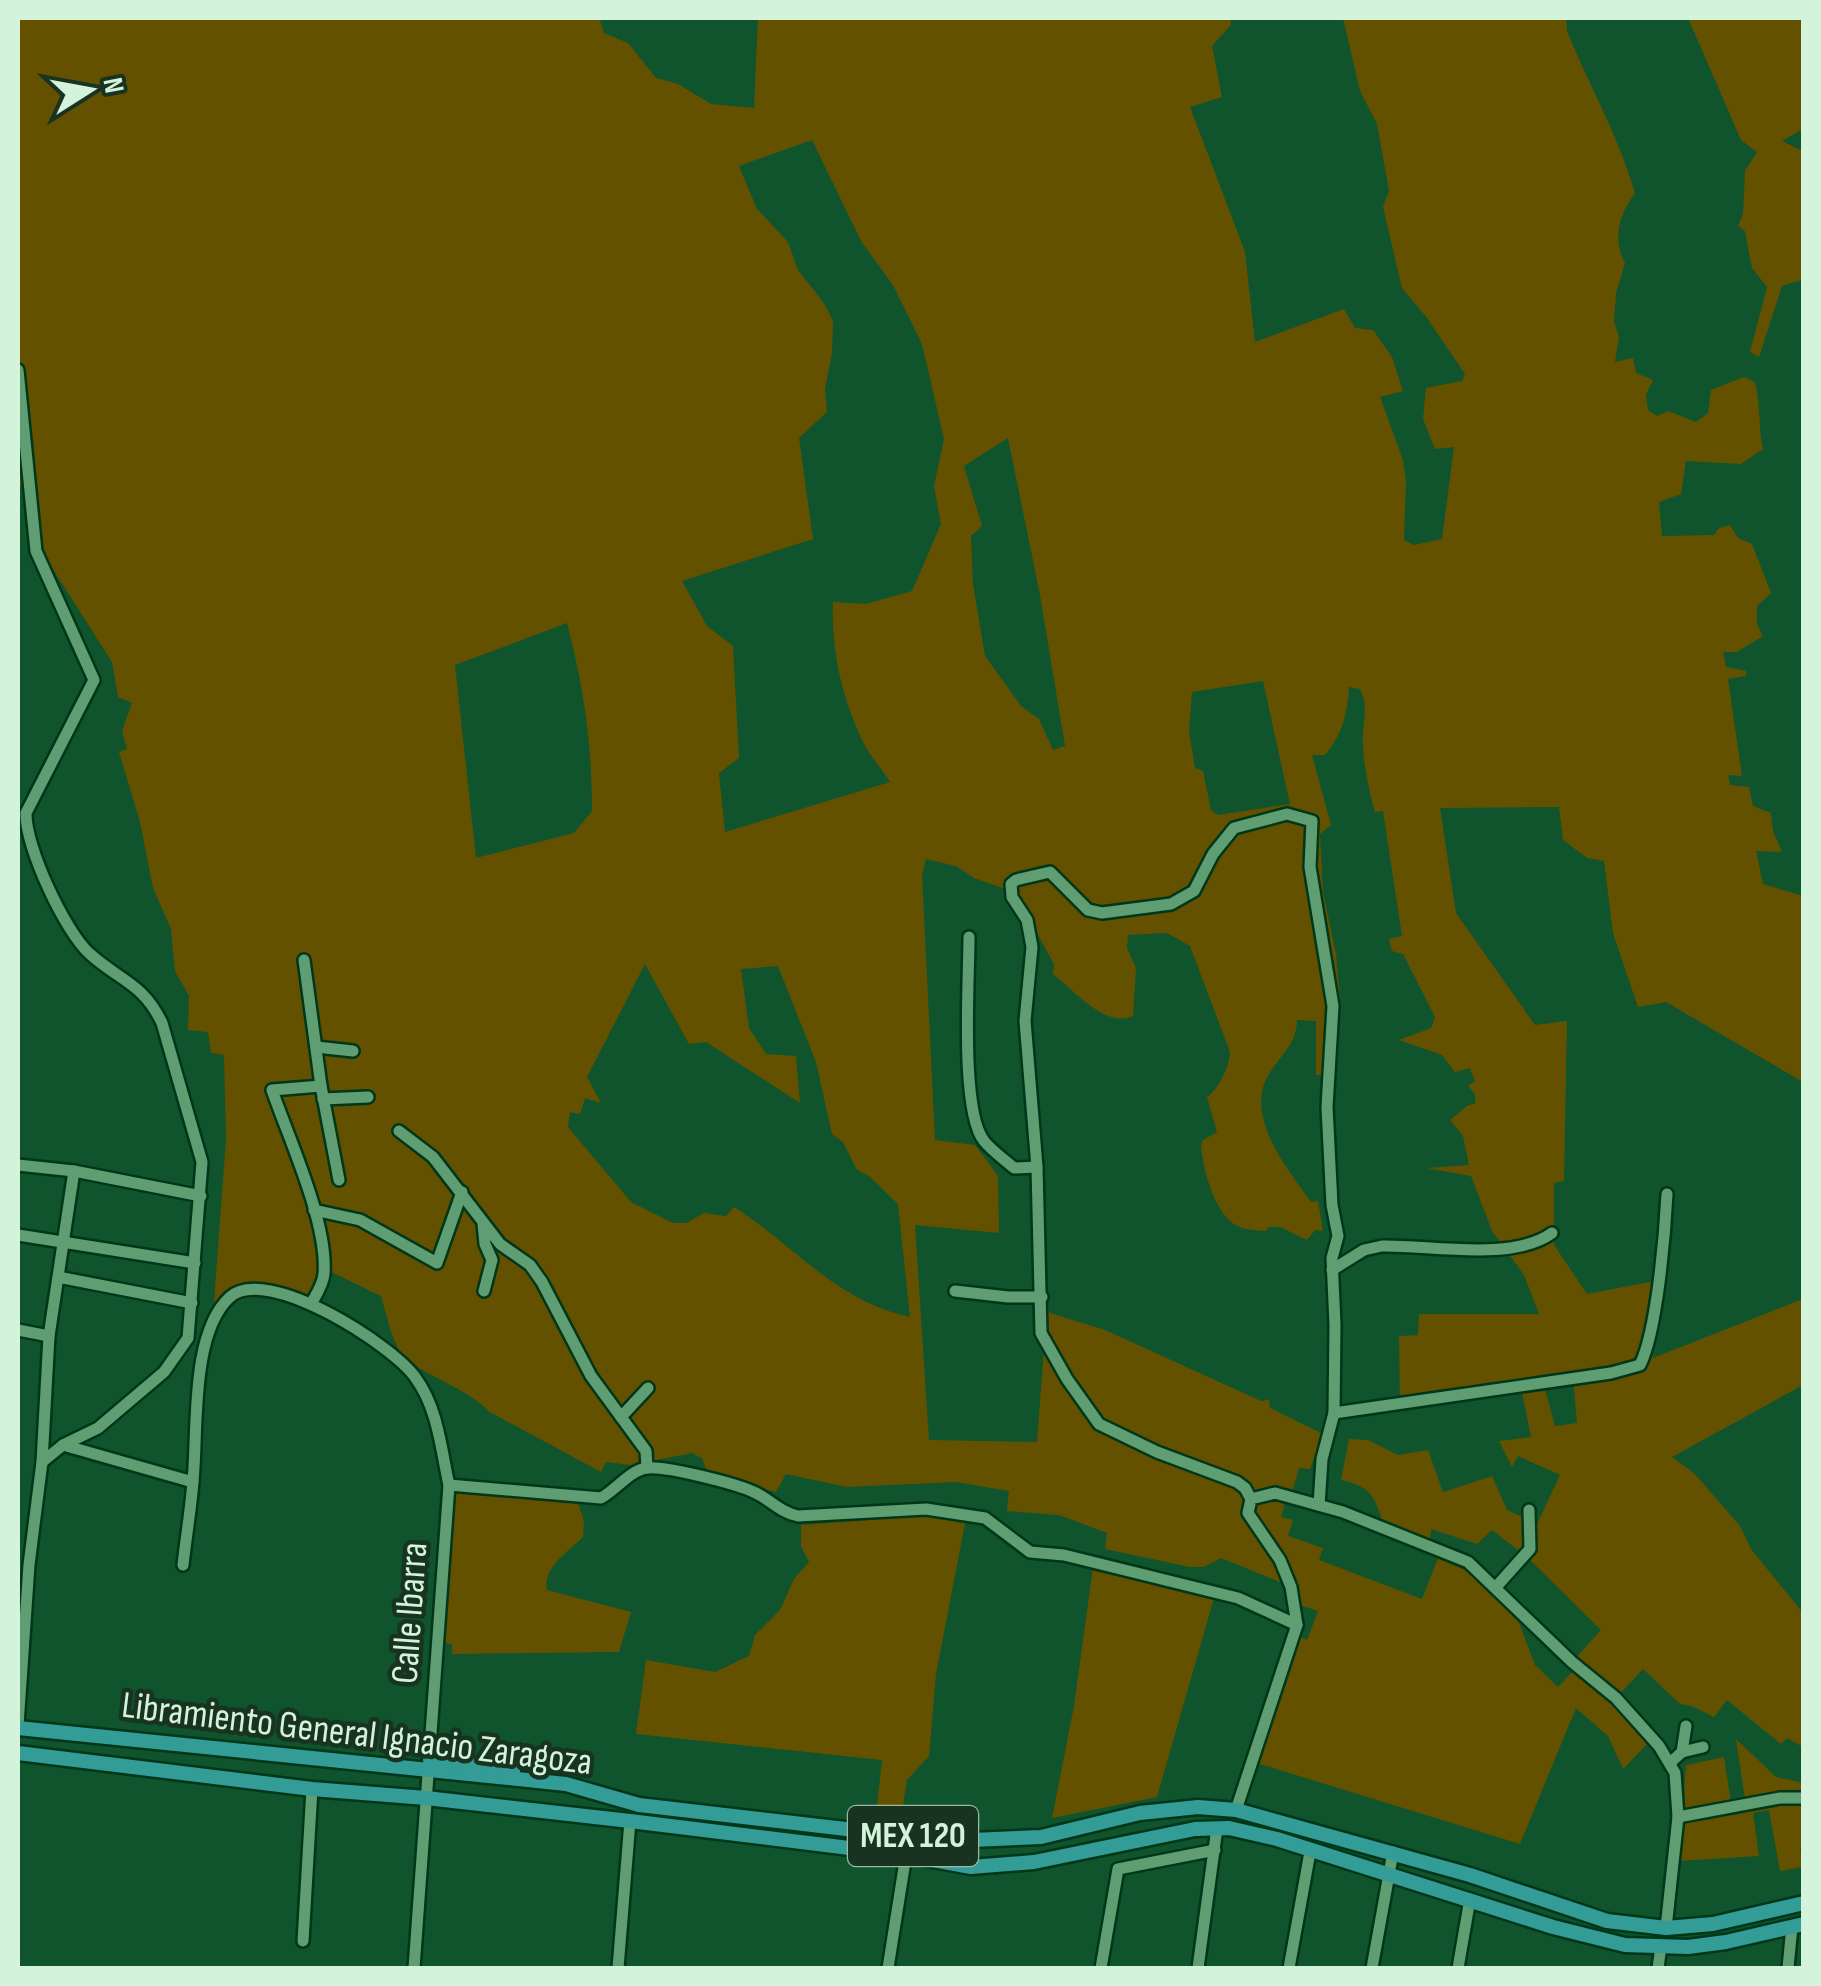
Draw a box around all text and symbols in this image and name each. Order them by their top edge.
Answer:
north arrow [40,40,140,140]
text: N [95,75,131,96]
street label: Calle Ibarra [383,1541,437,1685]
street label: Libramiento General Ignacio Zaragoza [119,1683,595,1785]
road number: MEX 120 [848,1806,978,1866]

